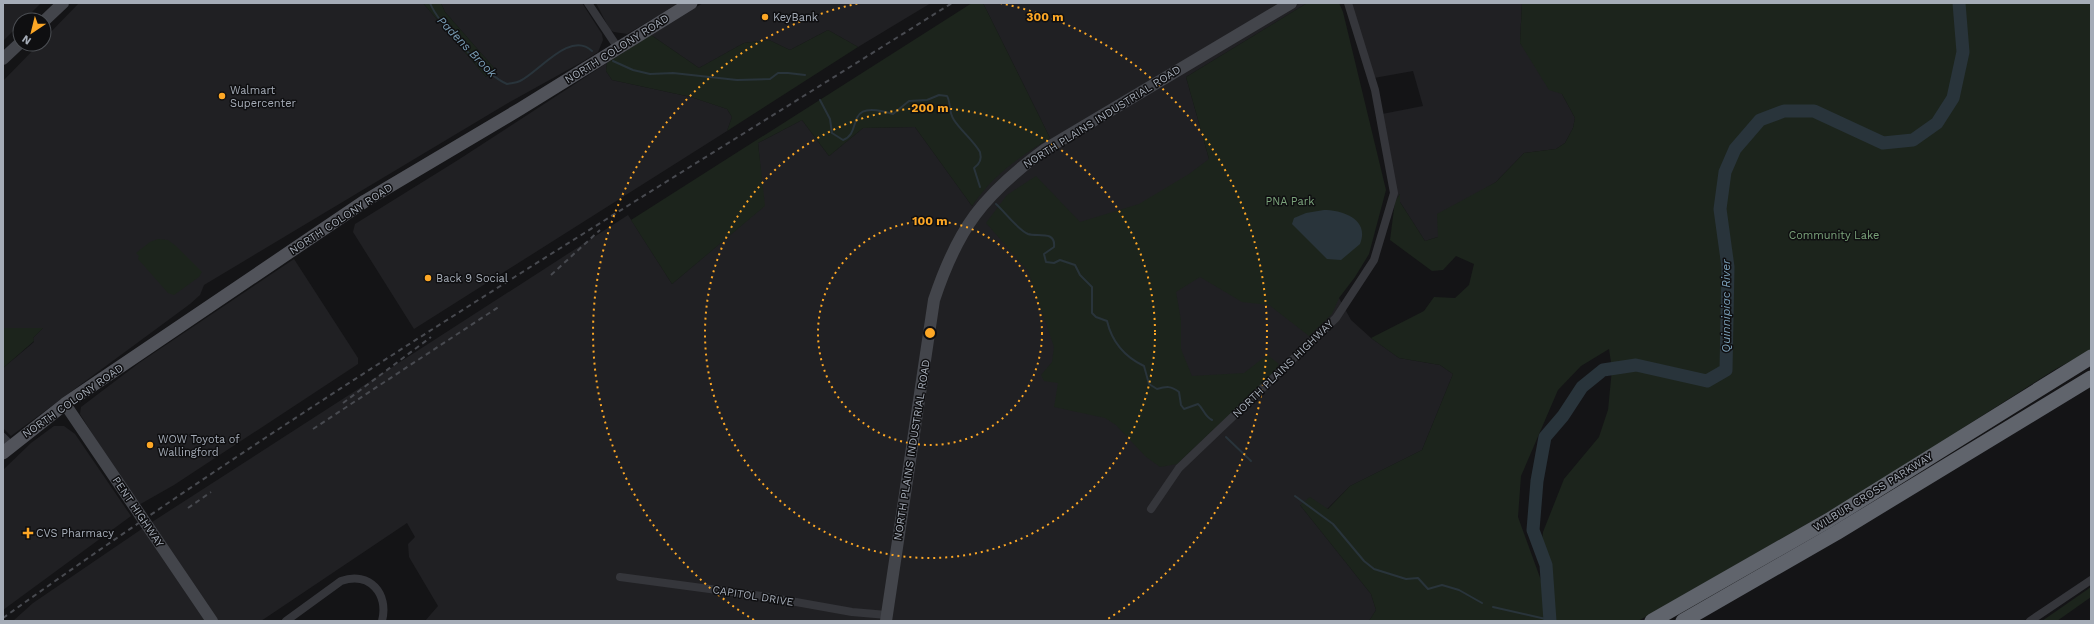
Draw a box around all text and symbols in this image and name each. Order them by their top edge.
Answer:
text: 300 m [1026,10,1064,24]
place label: KeyBank [773,11,818,24]
north arrow [12,12,52,52]
street label: NORTH COLONY ROAD [563,12,671,86]
marker: KeyBank [760,12,770,22]
water label: Padens Brook [434,14,500,81]
text: N [19,32,34,47]
street label: NORTH PLAINS INDUSTRIAL ROAD [1021,63,1183,171]
place label: Walmart Supercenter [230,84,297,110]
marker: Walmart Supercenter [217,91,227,101]
text: 200 m [911,101,949,115]
street label: NORTH COLONY ROAD [287,181,395,257]
park label: PNA Park [1265,195,1315,208]
text: 100 m [912,214,948,228]
park label: Community Lake [1789,229,1879,242]
water label: Quinnipiac River [1719,258,1733,353]
place label: Back 9 Social [436,272,509,285]
marker: Back 9 Social [423,273,433,283]
street label: NORTH PLAINS HIGHWAY [1230,317,1337,421]
centre of rings [923,326,937,340]
street label: NORTH PLAINS INDUSTRIAL ROAD [891,358,933,542]
street label: NORTH COLONY ROAD [20,361,126,441]
place label: WOW Toyota of Wallingford [158,433,240,459]
marker: WOW Toyota of Wallingford [145,440,155,450]
street label: WILBUR CROSS PARKWAY [1811,449,1936,534]
street label: PENT HIGHWAY [110,474,167,550]
place label: CVS Pharmacy [36,527,114,540]
marker: CVS Pharmacy [23,528,33,538]
street label: CAPITOL DRIVE [711,583,795,609]

